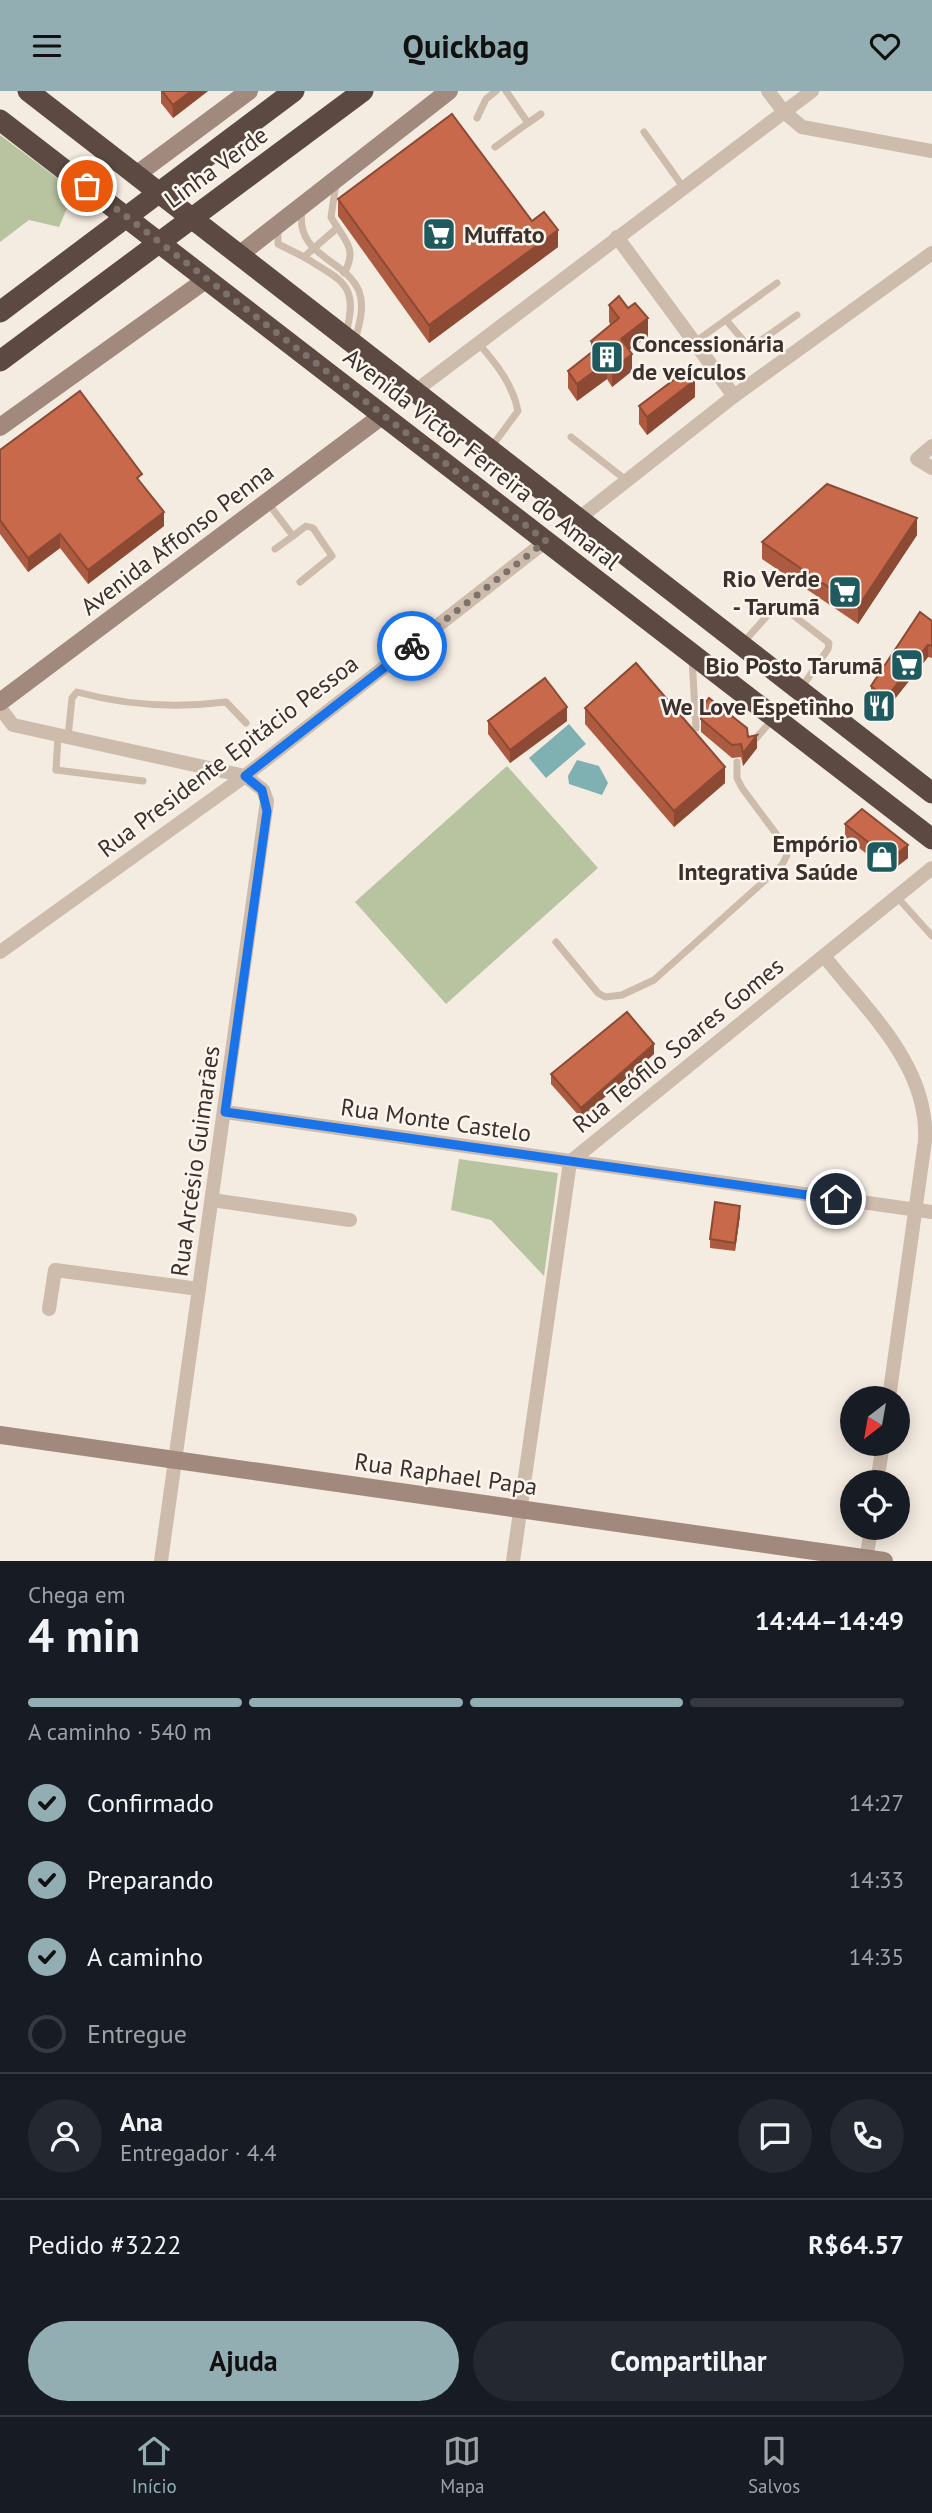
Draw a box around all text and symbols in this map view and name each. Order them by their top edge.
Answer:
text: Quickbag [402,25,530,67]
icon: menu [28,27,66,65]
icon: heart [866,27,904,65]
street label: Linha Verde [158,119,274,215]
pin [57,156,117,216]
icon: bag [68,167,106,205]
supermarket icon: Muffato [420,215,458,253]
place label: Muffato [464,219,545,250]
place label: Concessionária de veículos [632,328,784,387]
building icon: Concessionária de veículos [588,338,626,376]
street label: Avenida Victor Ferreira do Amaral [337,341,627,577]
street label: Avenida Affonso Penna [74,456,280,622]
place label: Rio Verde - Tarumã [722,563,820,622]
supermarket icon: Rio Verde - Tarumã [826,573,864,611]
courier [377,611,447,681]
icon: bike [393,627,431,665]
supermarket icon: Bio Posto Tarumã [888,646,926,684]
street label: Rua Presidente Epitácio Pessoa [92,648,364,864]
place label: Bio Posto Tarumã [706,650,883,681]
restaurant icon: We Love Espetinho [860,687,898,725]
place label: We Love Espetinho [661,691,854,722]
place label: Empório Integrativa Saúde [678,828,858,887]
shop icon: Empório Integrativa Saúde [863,838,901,876]
street label: Rua Teófilo Soares Gomes [566,950,790,1140]
street label: Rua Arcésio Guimarães [163,1044,227,1278]
street label: Rua Monte Castelo [339,1091,533,1149]
pin [806,1169,866,1229]
icon: home [817,1180,855,1218]
north arrow [840,1386,910,1456]
map controls [840,1386,910,1540]
street label: Rua Raphael Papa [353,1446,539,1502]
button: locate [840,1470,910,1540]
text: Chega em [28,1580,125,1609]
text: 14:44–14:49 [755,1604,904,1637]
text: 4 min [28,1605,140,1665]
text: A caminho · 540 m [28,1717,212,1746]
icon: check [28,1784,66,1822]
text: Confirmado [87,1786,214,1819]
text: 14:27 [849,1788,904,1817]
icon: check [28,1861,66,1899]
text: Preparando [87,1863,214,1896]
text: 14:33 [849,1865,904,1894]
icon: check [28,1938,66,1976]
text: A caminho [87,1940,203,1973]
text: 14:35 [849,1942,904,1971]
text: Entregue [87,2017,187,2050]
button: person [28,2099,102,2173]
button: chat [738,2099,812,2173]
button: phone [830,2099,904,2173]
text: Ana [120,2105,163,2138]
text: Entregador · 4.4 [120,2138,277,2167]
text: Pedido #3222 [28,2228,181,2261]
text: R$64.57 [808,2228,904,2261]
button: Ajuda [28,2321,459,2401]
button: Compartilhar [473,2321,904,2401]
tab: Início [132,2432,177,2498]
tab: Mapa [440,2432,484,2498]
tab: Salvos [748,2432,800,2498]

